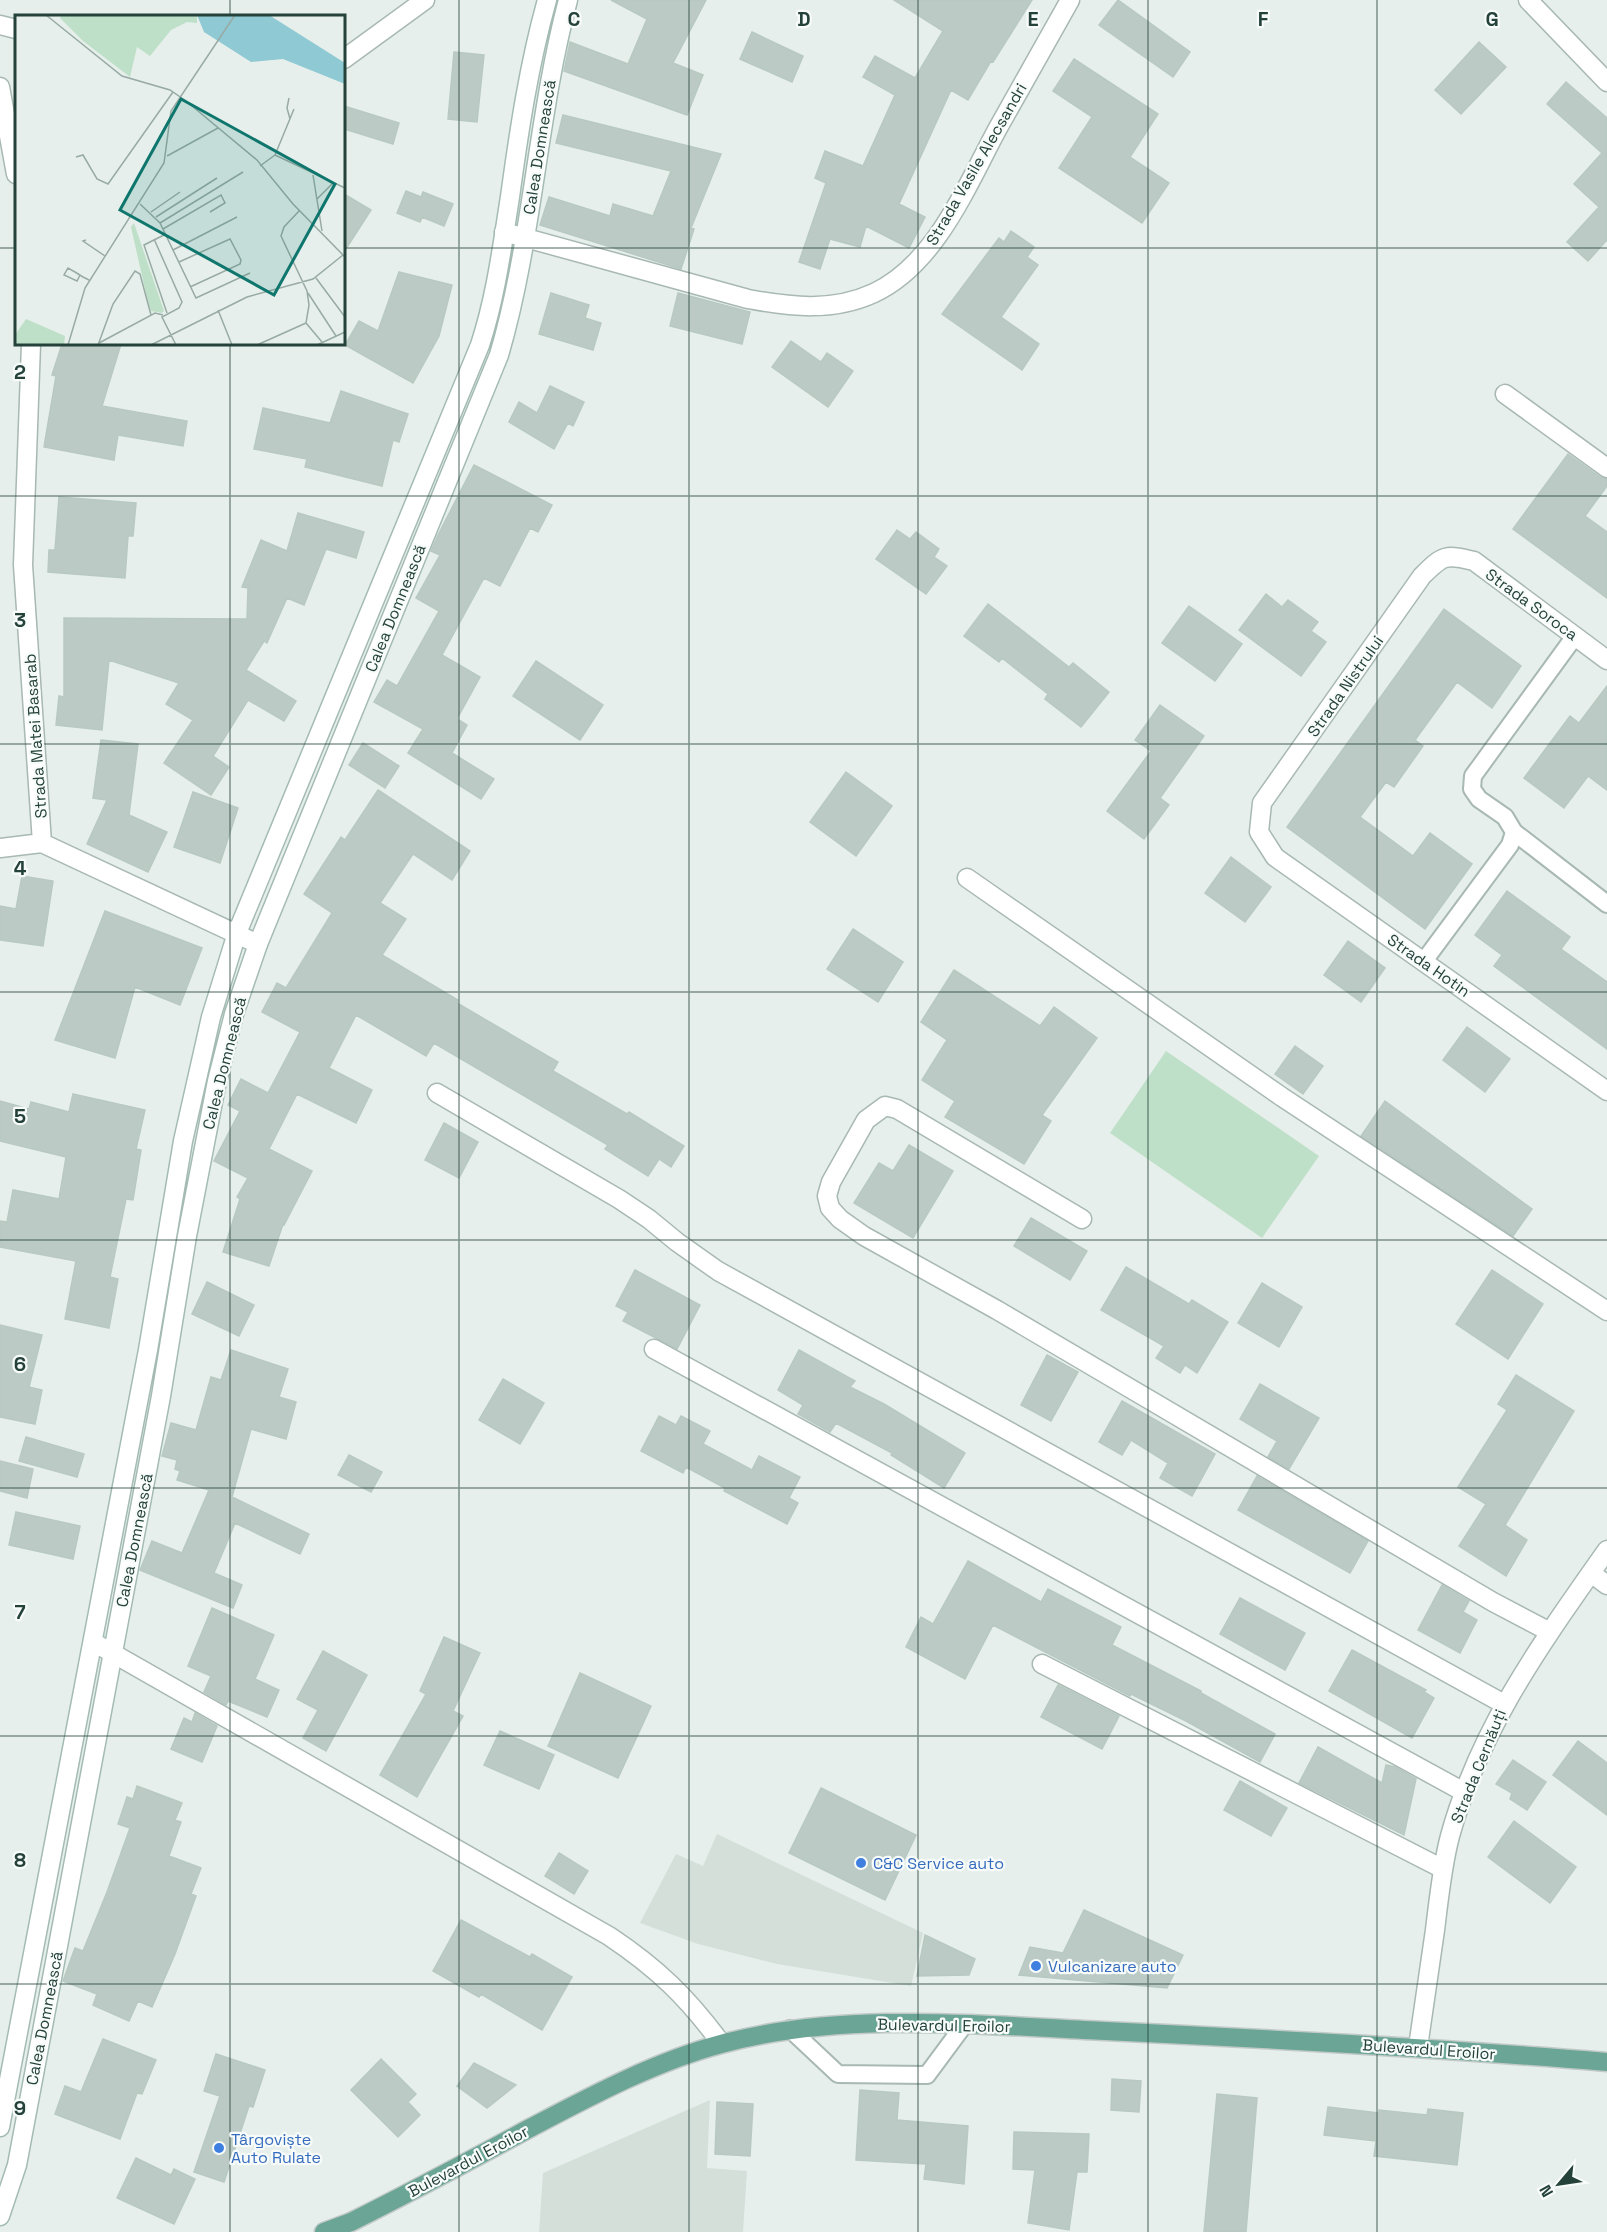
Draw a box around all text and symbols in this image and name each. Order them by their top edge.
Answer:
text: C [568,6,581,32]
text: D [797,6,811,32]
text: E [1027,6,1039,32]
text: F [1258,6,1269,32]
text: G [1485,6,1499,32]
inset map [15,15,345,345]
street label: Calea Domnească [518,78,561,216]
street label: Strada Vasile Alecsandri [921,79,1032,249]
text: 2 [14,359,26,385]
street label: Calea Domnească [360,541,431,675]
street label: Strada Soroca [1481,564,1582,645]
text: 3 [14,607,26,633]
street label: Strada Nistrului [1303,631,1388,741]
street label: Strada Matei Basarab [19,653,52,819]
text: 4 [14,855,27,881]
street label: Strada Hotin [1383,929,1474,1002]
street label: Calea Domnească [198,995,251,1132]
text: 5 [14,1103,26,1129]
text: 6 [14,1351,26,1377]
street label: Calea Domnească [111,1471,158,1609]
text: 7 [14,1599,26,1625]
street label: Strada Cernăuți [1446,1706,1511,1826]
text: 8 [14,1847,26,1873]
place label: C&C Service auto [873,1853,1004,1874]
marker: C&C Service auto [854,1856,868,1870]
street label: Calea Domnească [21,1949,68,2087]
place label: Vulcanizare auto [1048,1956,1177,1977]
marker: Vulcanizare auto [1029,1959,1043,1973]
street label: Bulevardul Eroilor [877,2014,1011,2037]
street label: Bulevardul Eroilor [1362,2034,1496,2065]
text: 9 [14,2095,26,2121]
street label: Bulevardul Eroilor [404,2121,532,2202]
place label: Târgoviște Auto Rulate [231,2129,321,2168]
marker: Târgoviște Auto Rulate [212,2141,226,2155]
north arrow [1529,2154,1589,2214]
text: N [1535,2181,1558,2201]

